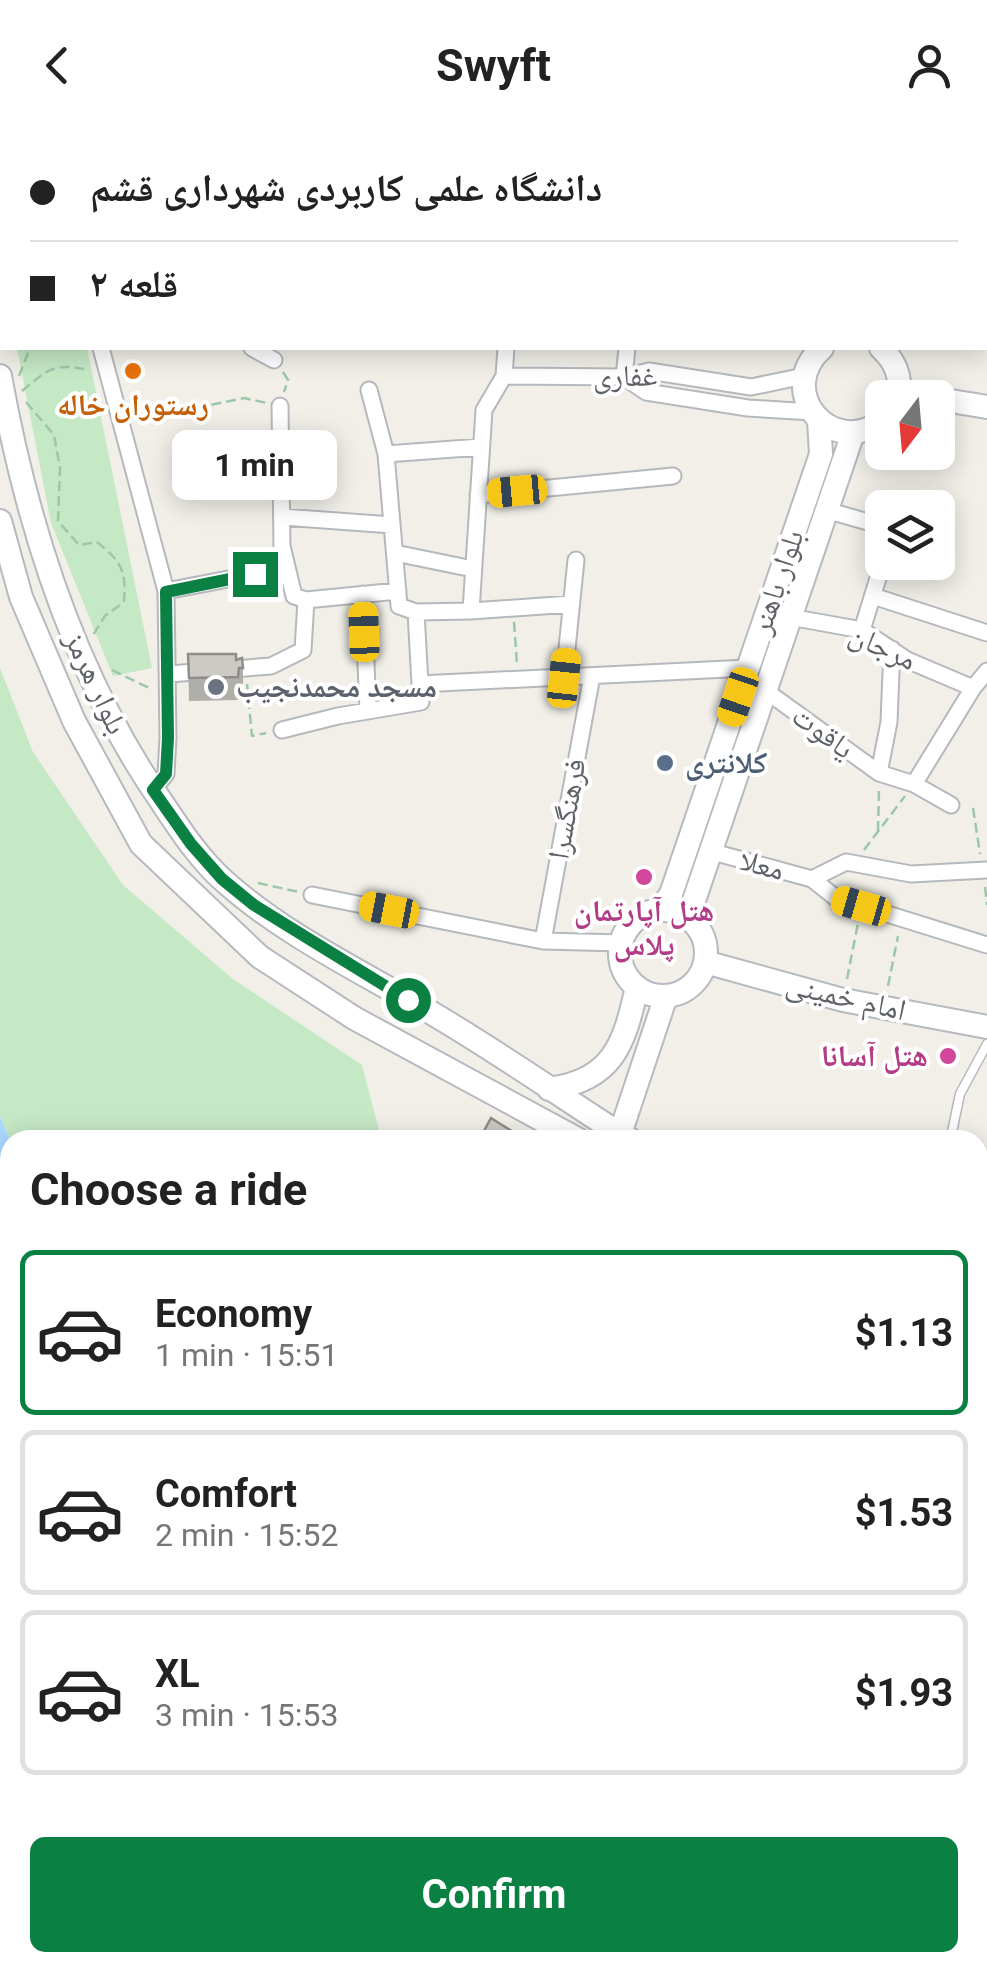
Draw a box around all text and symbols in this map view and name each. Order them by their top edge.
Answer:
icon: back [30,38,85,93]
icon: person [902,38,957,93]
text: Swyft [436,39,551,92]
text: دانشگاه علمی کاربردی شهرداری قشم [90,166,602,210]
text: قلعه ۲ [90,262,178,306]
street label: غفاری [592,357,658,395]
marker: رستوران خاله [122,360,144,382]
north arrow [865,380,955,470]
map controls [865,380,955,580]
place label: رستوران خاله [57,387,209,423]
callout: 1 min [172,429,338,499]
text: 1 min [214,446,295,484]
car [486,473,548,509]
button: layers [865,490,955,580]
street label: بلوار باهنر [742,525,811,639]
route end [233,552,278,597]
car [348,601,380,663]
street label: مرجان [844,616,922,678]
street label: بلوار هرمز [57,625,135,740]
car [546,647,582,709]
car [714,664,762,730]
place label: مسجد محمدنجیب [236,669,437,704]
marker: مسجد محمدنجیب [205,676,227,698]
street label: یاقوت [786,698,861,766]
place label: کلانتری [685,745,767,781]
marker: کلانتری [654,752,676,774]
street label: فرهنگسرا [540,756,593,862]
street label: معلا [736,842,788,887]
marker: هتل آپارتمان پلاس [633,866,655,888]
car [828,883,894,929]
car [357,890,421,930]
place label: هتل آپارتمان پلاس [574,893,714,963]
street label: امام خمینی [782,966,910,1029]
route start [386,978,431,1023]
place label: هتل آسانا [821,1038,928,1074]
marker: هتل آسانا [937,1045,959,1067]
text: Choose a ride [30,1163,307,1216]
icon: car [35,1288,125,1378]
text: Economy [155,1292,312,1336]
text: $1.13 [855,1311,953,1355]
text: 1 min · 15:51 [155,1336,338,1374]
icon: car [35,1468,125,1558]
text: Comfort [155,1472,297,1516]
text: $1.53 [855,1491,953,1535]
text: 2 min · 15:52 [155,1516,338,1554]
icon: car [35,1648,125,1738]
text: XL [155,1652,200,1696]
text: $1.93 [855,1671,953,1715]
text: 3 min · 15:53 [155,1696,338,1734]
button: Confirm [30,1837,958,1952]

